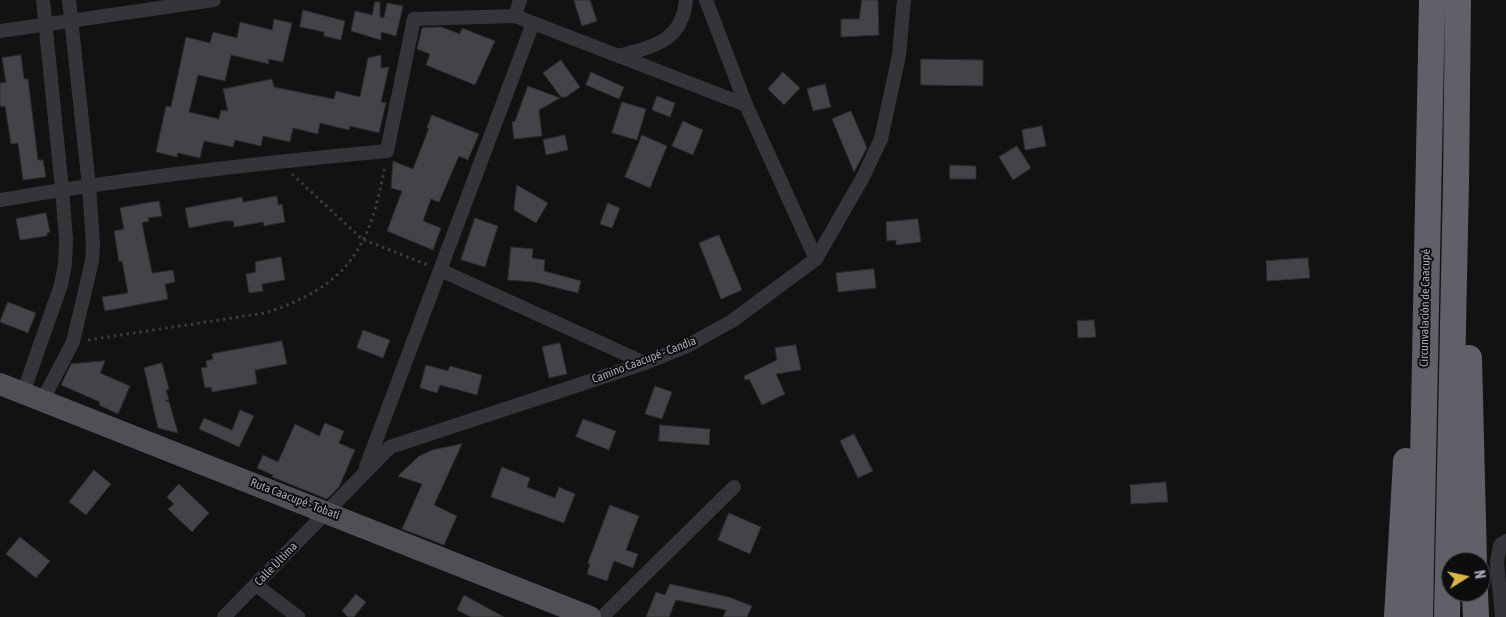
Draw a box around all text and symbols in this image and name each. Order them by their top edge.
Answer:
street label: Circunvalación de Caacupé [1417,249,1433,367]
street label: Camino Caacupé - Candia [590,333,698,387]
street label: Ruta Caacupé - Tobatí [248,475,342,523]
street label: Calle Última [252,539,300,589]
north arrow [1441,552,1491,602]
text: N [1471,569,1488,580]

